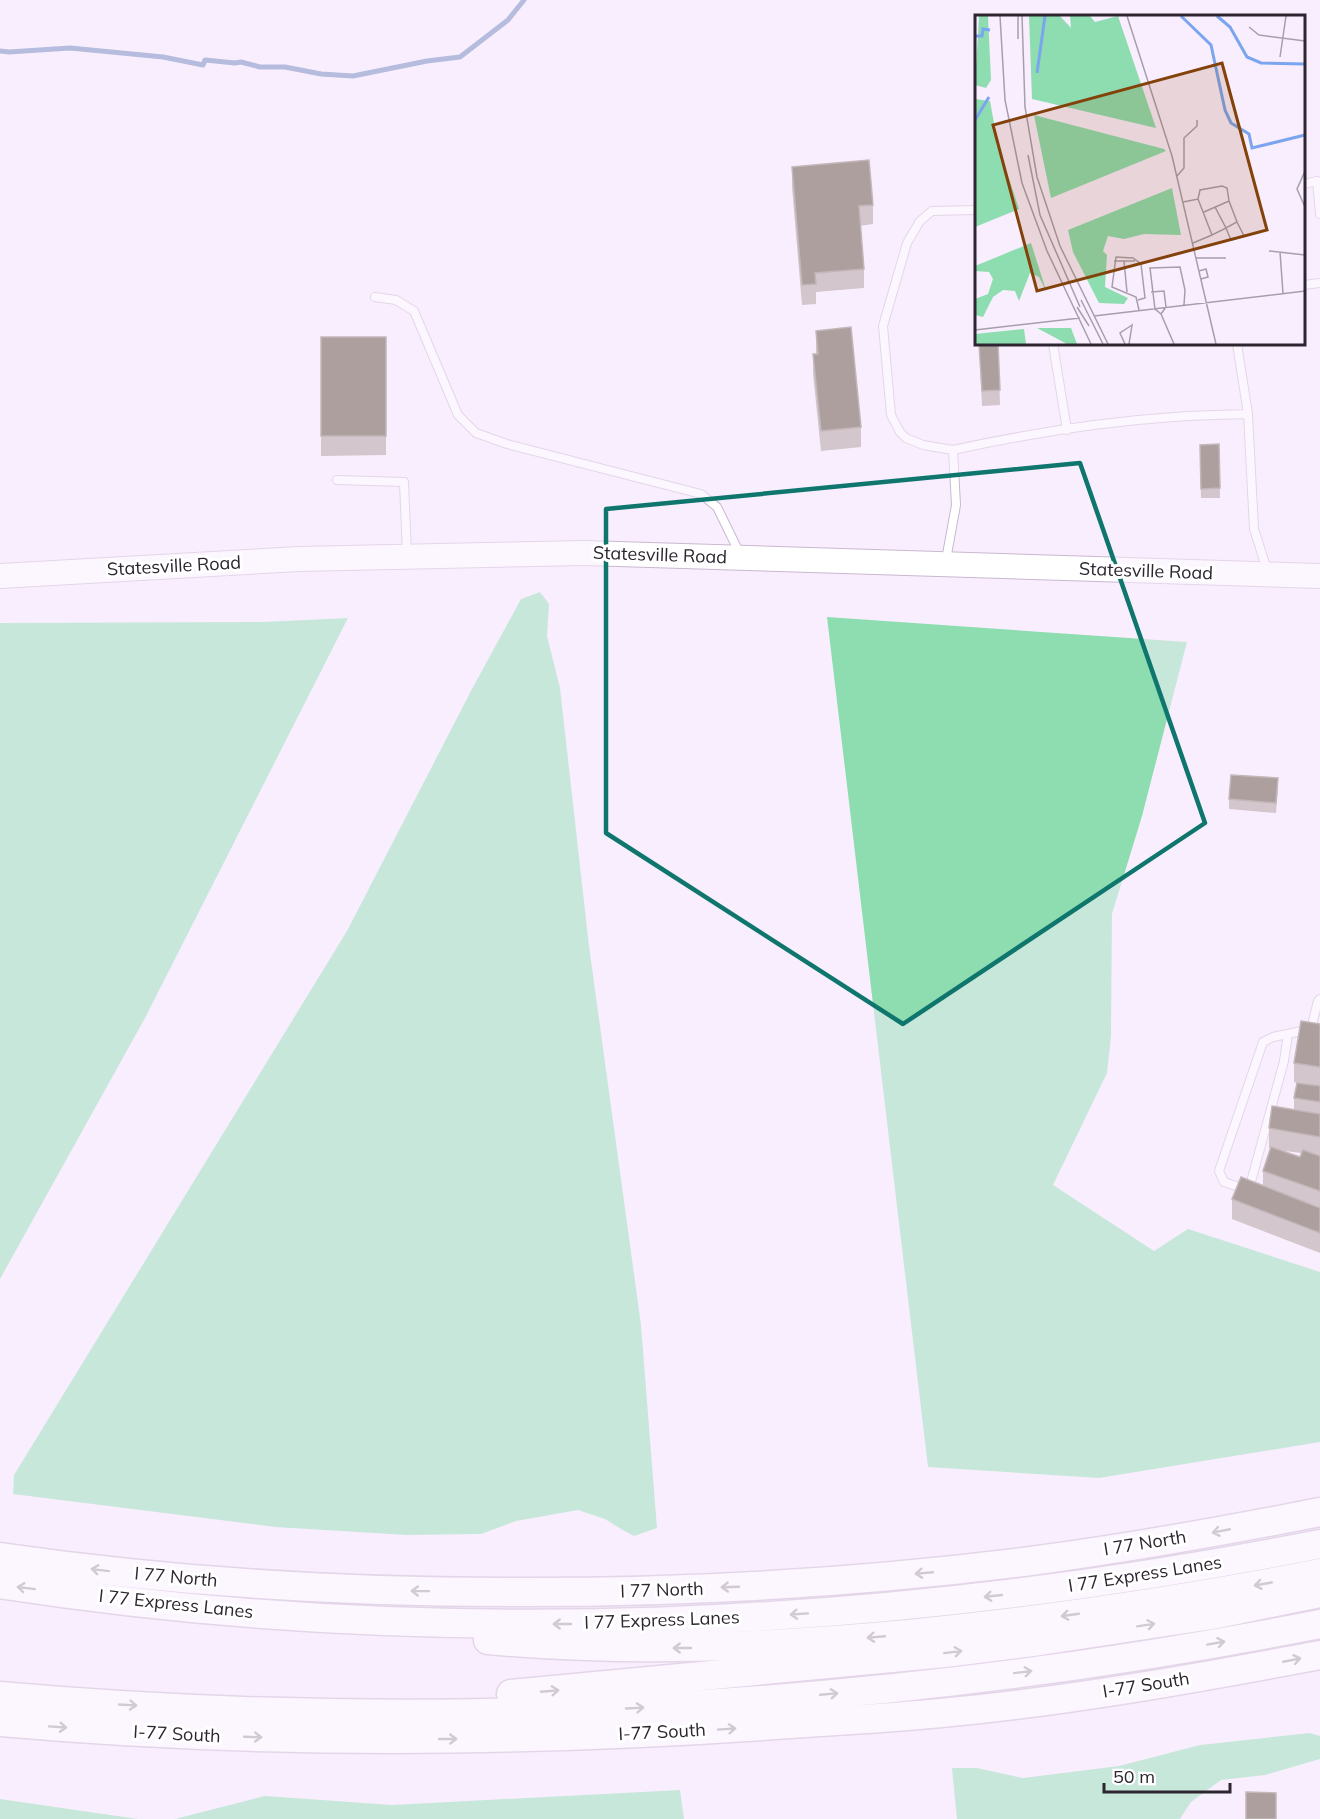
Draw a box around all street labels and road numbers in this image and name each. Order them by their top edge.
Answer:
street label: Statesville Road [593,541,727,568]
street label: Statesville Road [106,551,242,580]
street label: Statesville Road [1079,557,1213,584]
street label: I 77 North [1102,1525,1188,1560]
street label: I 77 Express Lanes [1066,1550,1223,1597]
street label: I 77 North [134,1561,219,1592]
street label: I 77 North [620,1577,704,1602]
street label: I 77 Express Lanes [98,1584,255,1623]
street label: I 77 Express Lanes [584,1605,740,1634]
street label: I-77 South [1101,1666,1191,1703]
street label: I-77 South [618,1718,706,1745]
street label: I-77 South [133,1720,221,1747]

